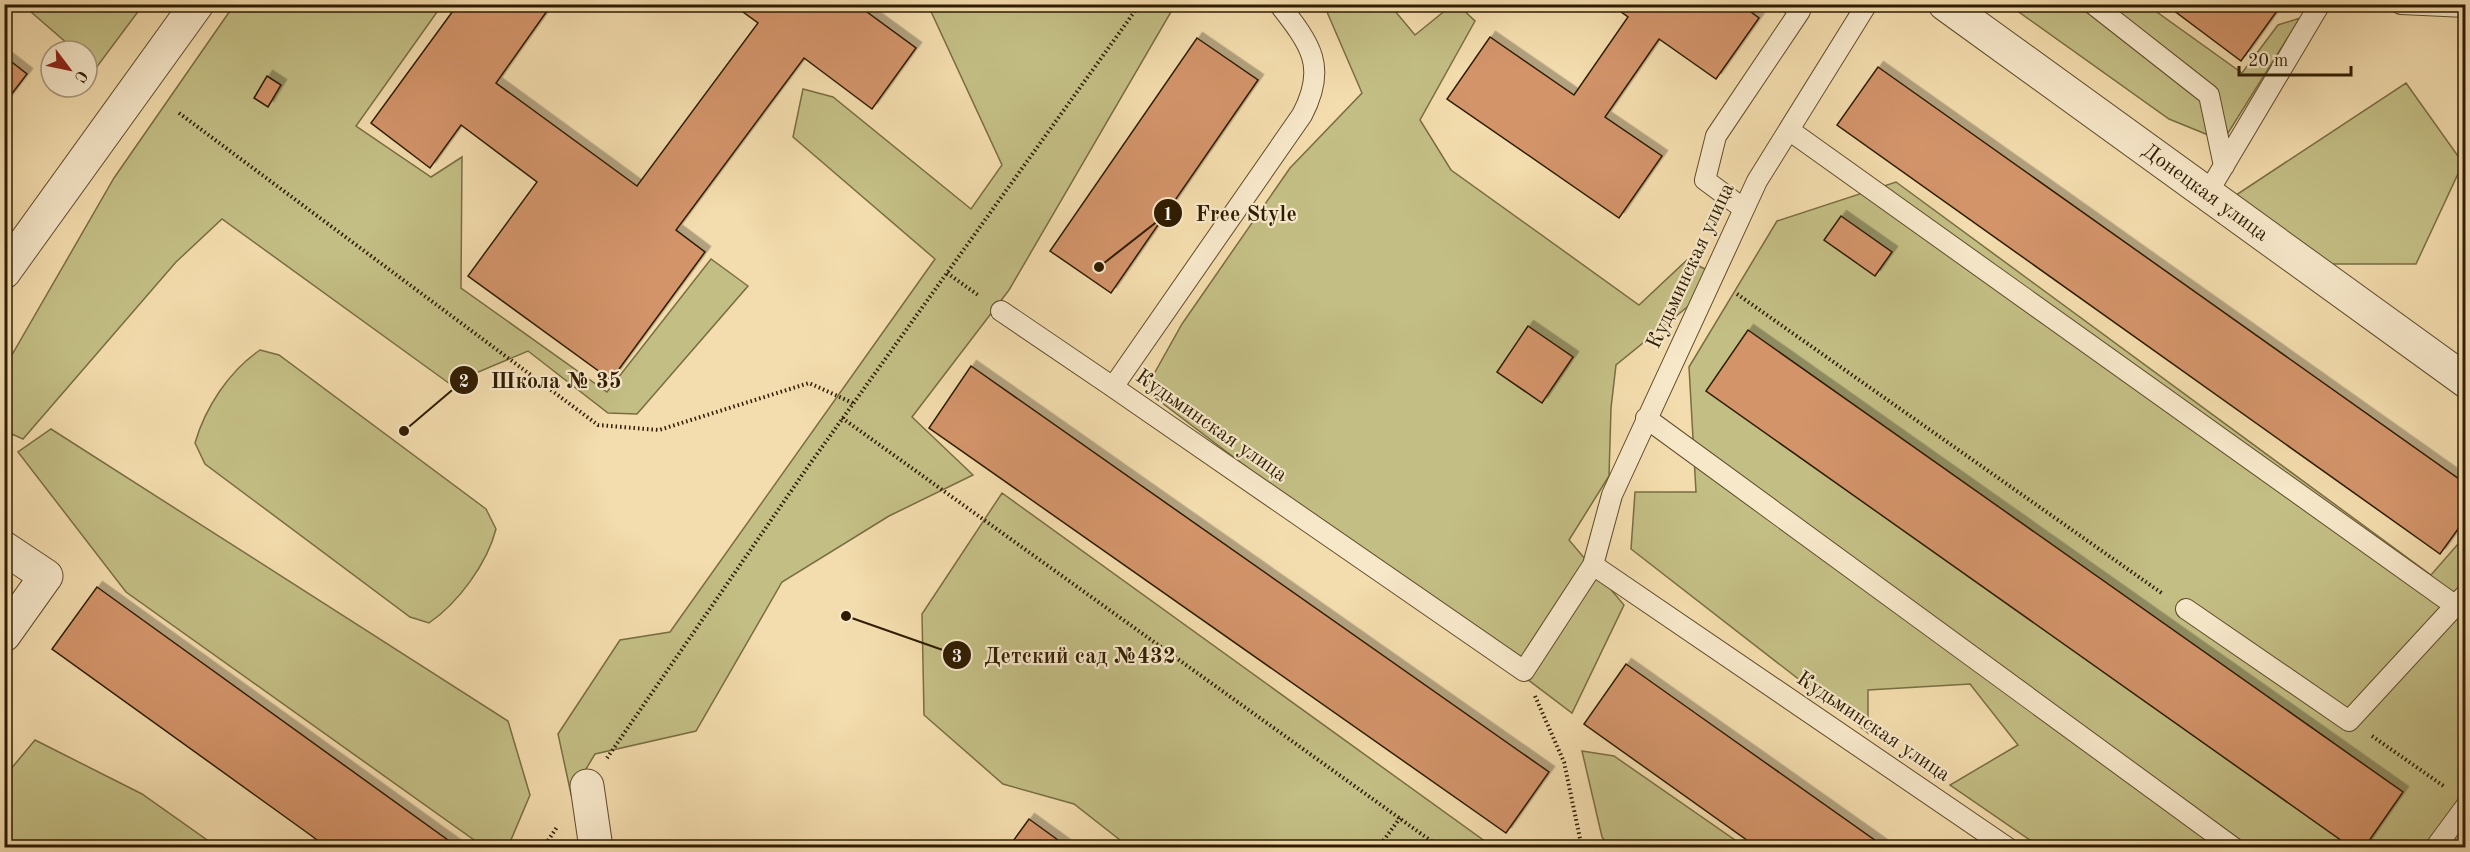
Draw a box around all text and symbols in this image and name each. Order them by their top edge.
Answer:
north arrow [39,39,99,99]
scale bar [2239,39,2352,77]
text: 20 m [2248,52,2288,70]
text: С [70,67,90,85]
street label: Донецкая улица [2138,140,2272,246]
street label: Кудьминская улица [1643,180,1739,352]
callout: Free Style [1153,193,1309,233]
text: Free Style [1195,204,1297,226]
text: 1 [1163,206,1173,224]
callout: Школа № 35 [449,360,634,400]
street label: Кудьминская улица [1131,366,1291,486]
text: Школа № 35 [491,371,621,393]
text: 2 [459,373,469,391]
callout: Детский сад №432 [942,635,1188,675]
text: Детский сад №432 [984,646,1176,668]
text: 3 [952,648,962,666]
street label: Кудьминская улица [1793,668,1953,786]

